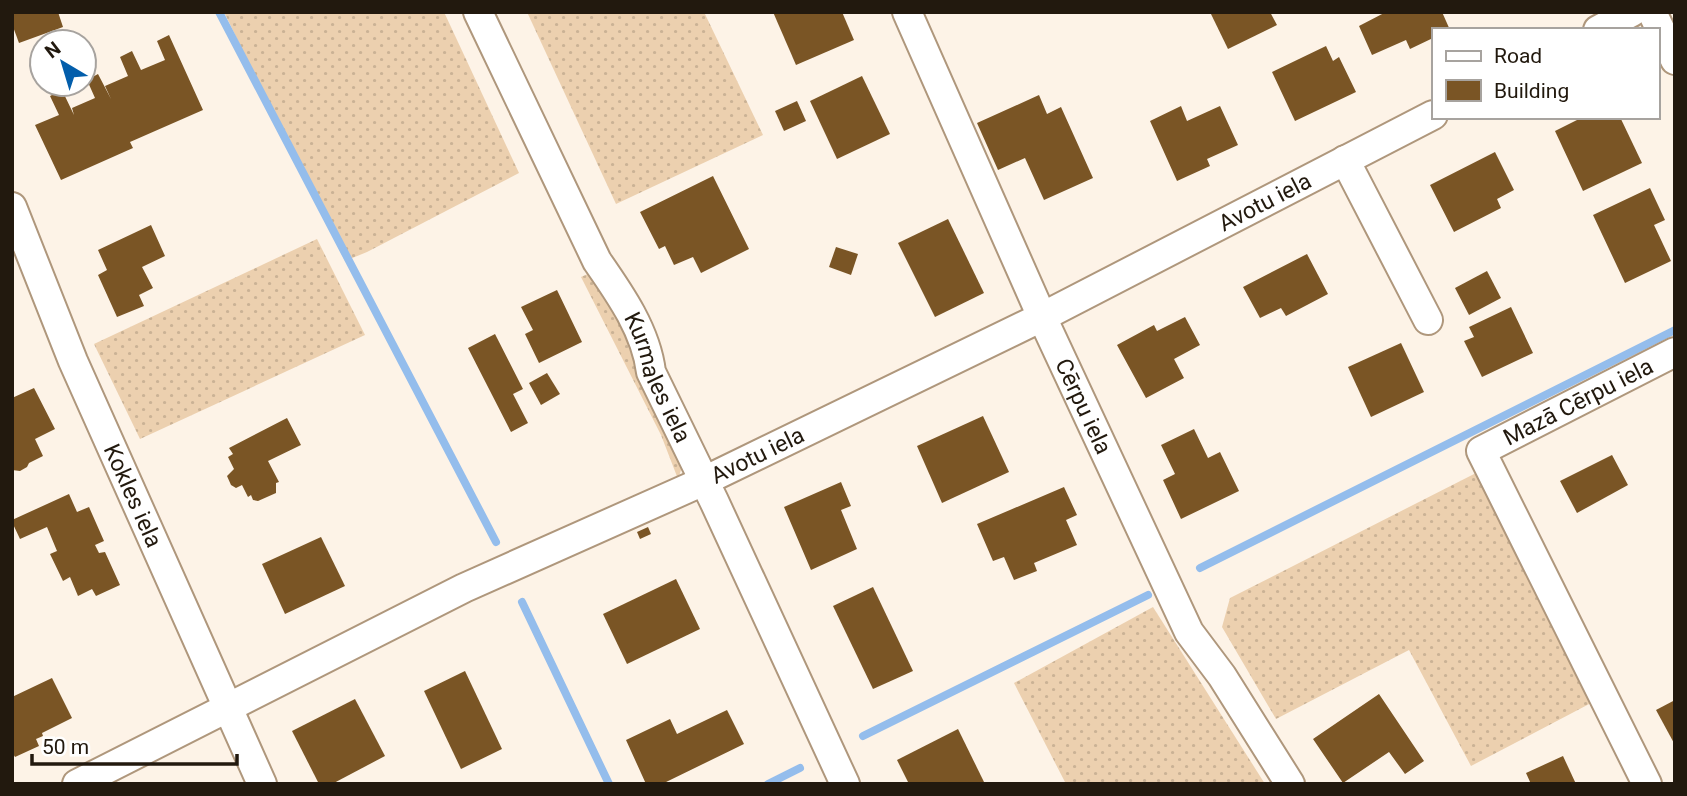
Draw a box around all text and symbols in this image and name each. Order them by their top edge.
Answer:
north arrow [28,28,98,98]
legend [1432,28,1659,119]
text: N [40,37,65,63]
text: Road [1494,44,1542,68]
text: Building [1494,79,1569,103]
street label: Avotu iela [1214,167,1316,237]
street label: Kurmales iela [619,308,697,447]
street label: Mazā Cērpu iela [1499,352,1657,451]
street label: Cērpu iela [1050,354,1117,458]
street label: Avotu iela [706,421,809,489]
street label: Kokles iela [98,440,168,551]
scale bar [32,722,236,766]
text: 50 m [42,735,89,759]

